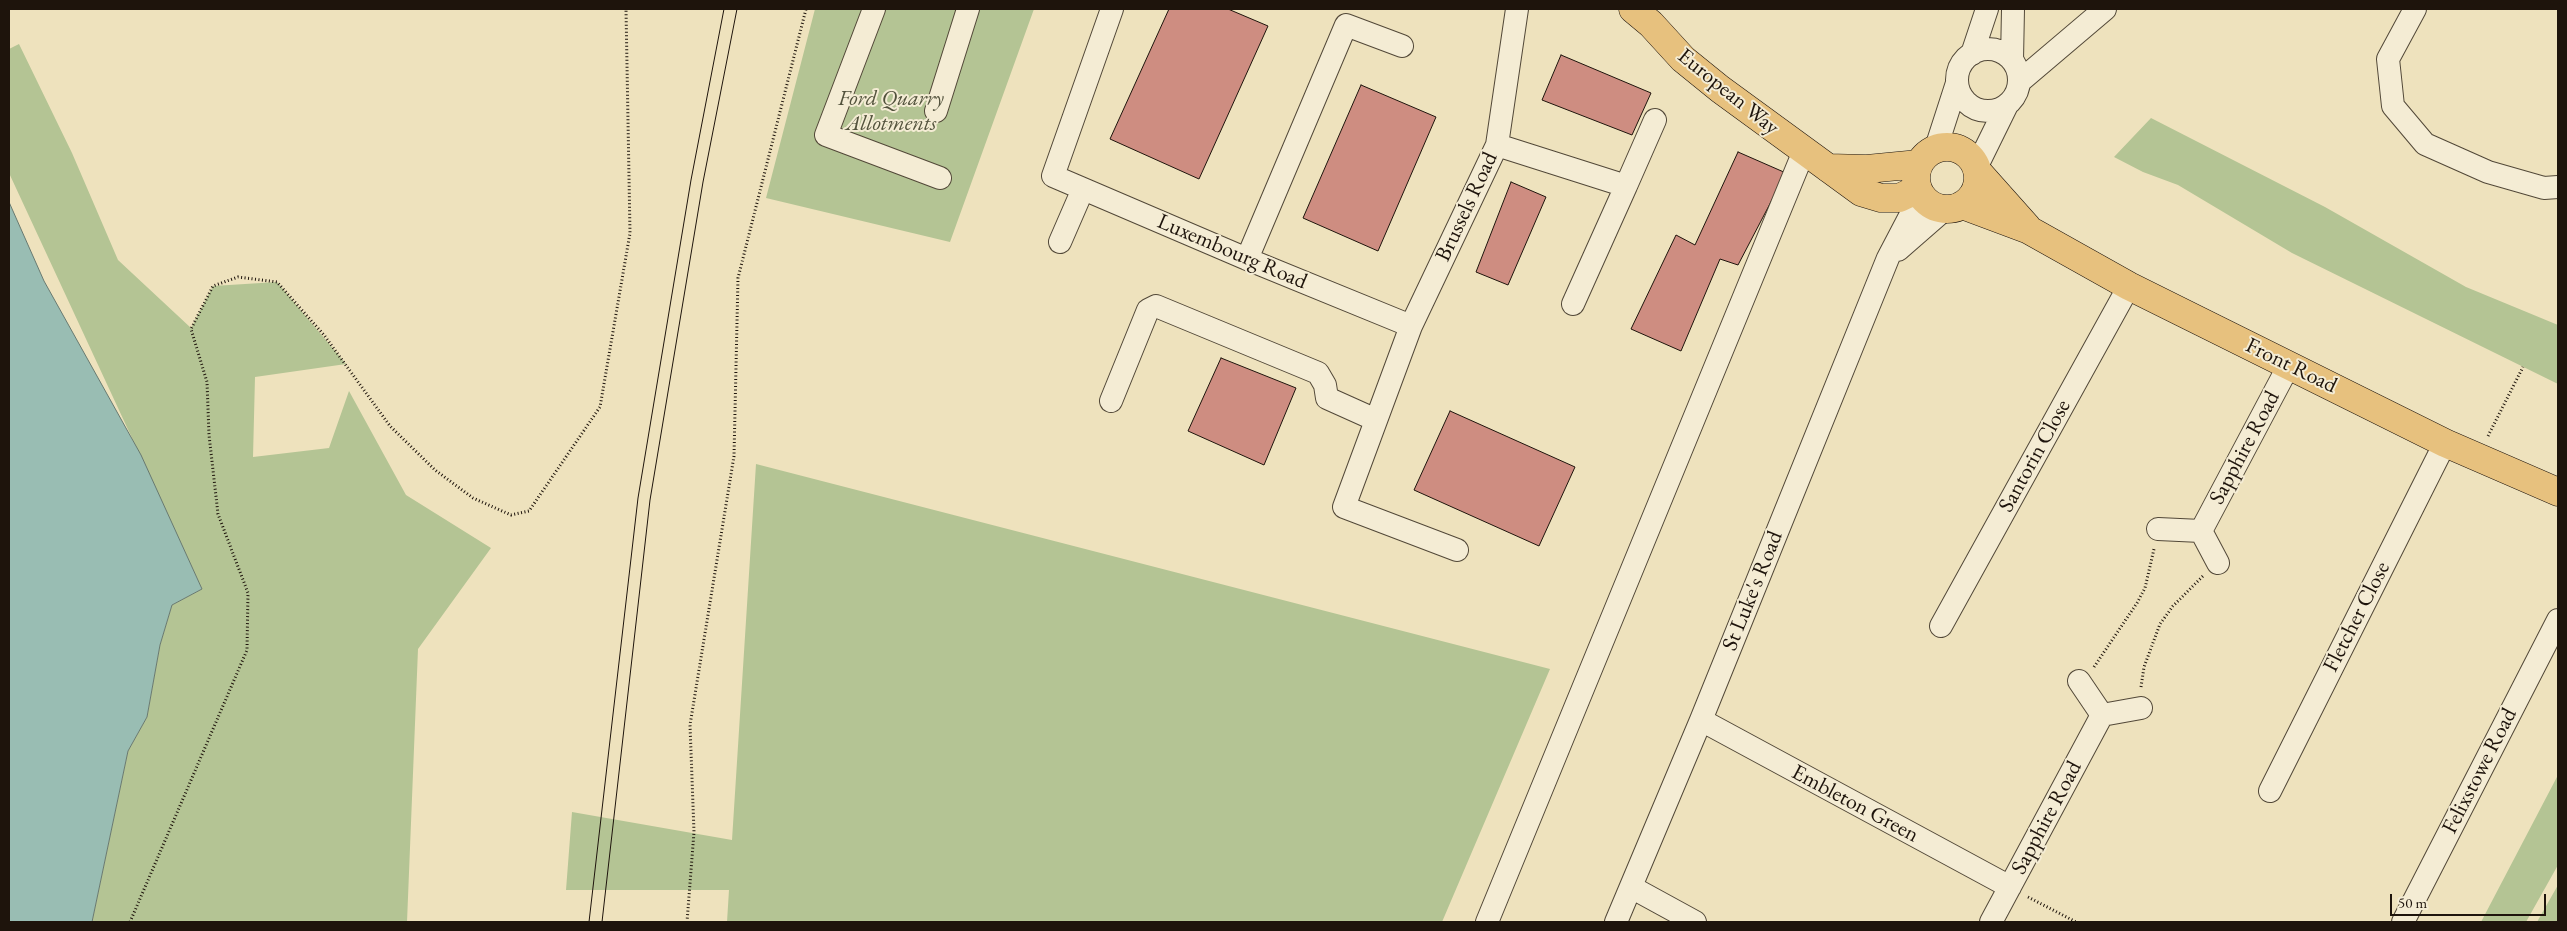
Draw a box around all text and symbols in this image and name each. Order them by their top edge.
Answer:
street label: European Way [1672,43,1784,141]
park label: Ford Quarry Allotments [838,86,944,138]
street label: Brussels Road [1430,148,1504,266]
street label: Luxembourg Road [1153,209,1311,295]
street label: Front Road [2241,333,2341,399]
street label: Sapphire Road [2204,387,2286,509]
street label: Santorin Close [1993,395,2077,517]
street label: St Luke's Road [1717,527,1789,655]
street label: Fletcher Close [2318,557,2396,677]
street label: Felixstowe Road [2437,704,2523,838]
street label: Sapphire Road [2006,757,2088,879]
street label: Embleton Green [1787,759,1923,849]
scale bar [2392,884,2548,916]
text: 50 m [2398,893,2427,912]

